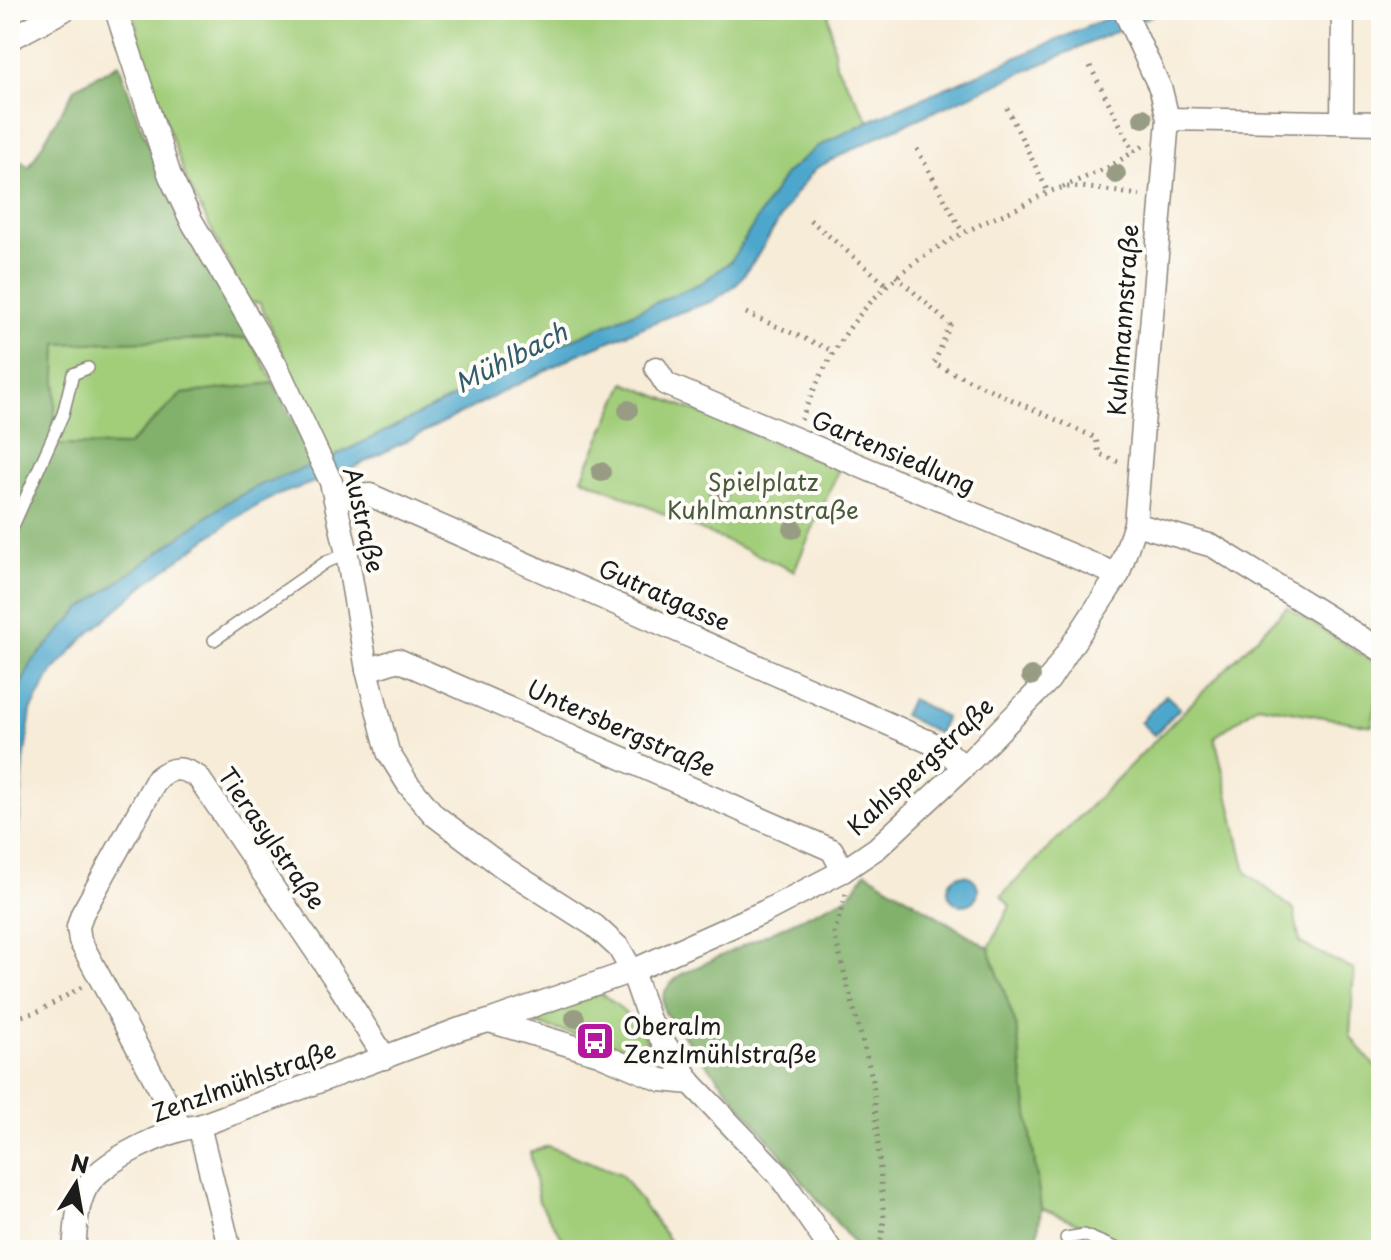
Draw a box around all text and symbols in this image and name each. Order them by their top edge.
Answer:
street label: Kuhlmannstraße [1097,223,1147,417]
water label: Mühlbach [447,311,574,402]
street label: Gartensiedlung [806,400,981,502]
street label: Austraße [335,463,395,576]
park label: Spielplatz Kuhlmannstraße [667,463,859,527]
street label: Gutratgasse [593,549,736,639]
street label: Untersbergstraße [522,669,722,785]
street label: Kahlspergstraße [838,688,1001,843]
street label: Tierasylstraße [210,759,335,916]
place label: Oberalm Zenzlmühlstraße [623,1007,817,1071]
bus stop icon: Oberalm Zenzlmühlstraße [574,1020,616,1062]
street label: Zenzlmühlstraße [146,1030,341,1130]
north arrow [36,1144,116,1224]
text: N [68,1145,92,1181]

